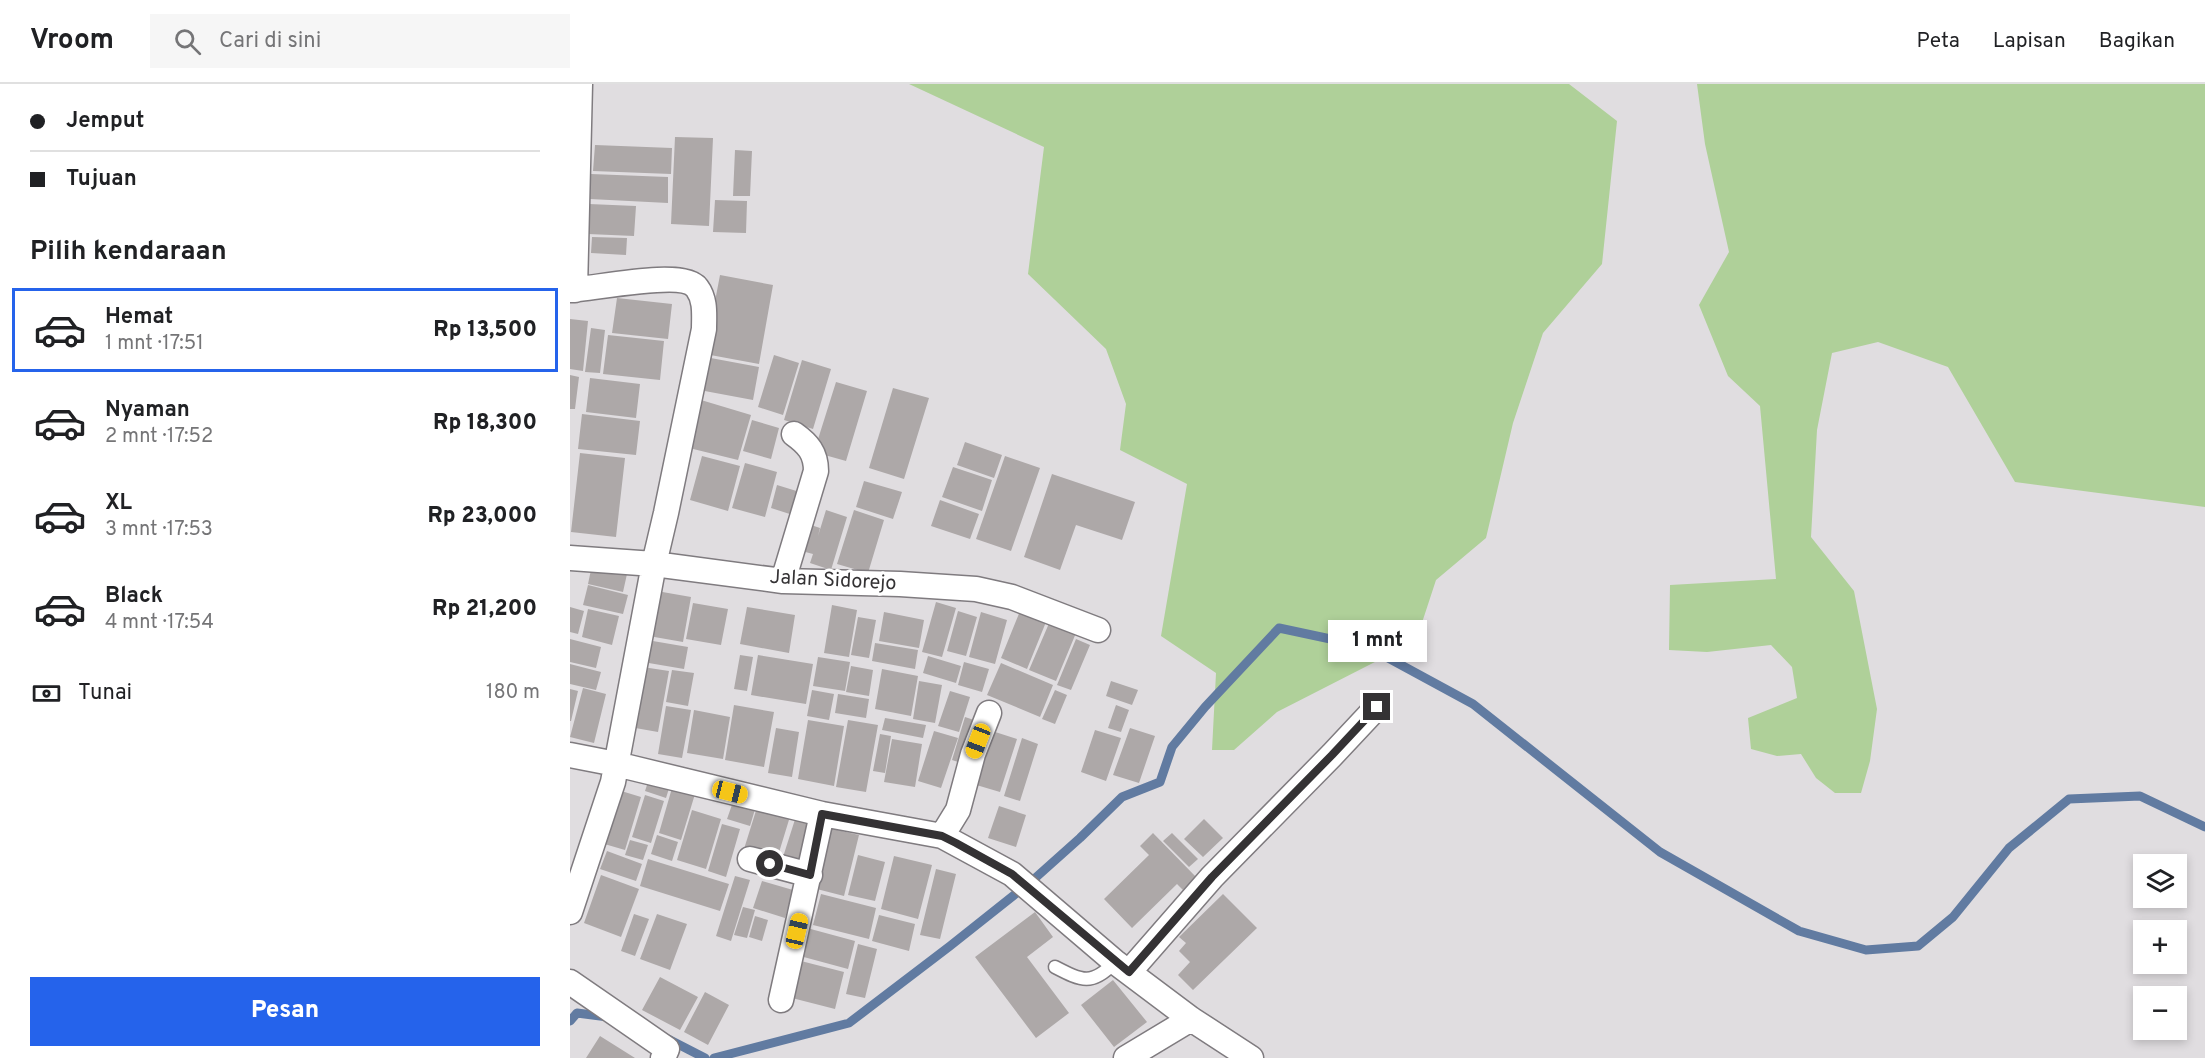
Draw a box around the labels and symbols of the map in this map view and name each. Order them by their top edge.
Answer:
street label: Jalan Sidorejo [769,565,897,597]
callout: 1 mnt [1328,620,1426,662]
route end [1363,693,1390,720]
car [963,721,993,761]
car [710,779,750,805]
route start [756,850,783,877]
car [784,911,810,951]

